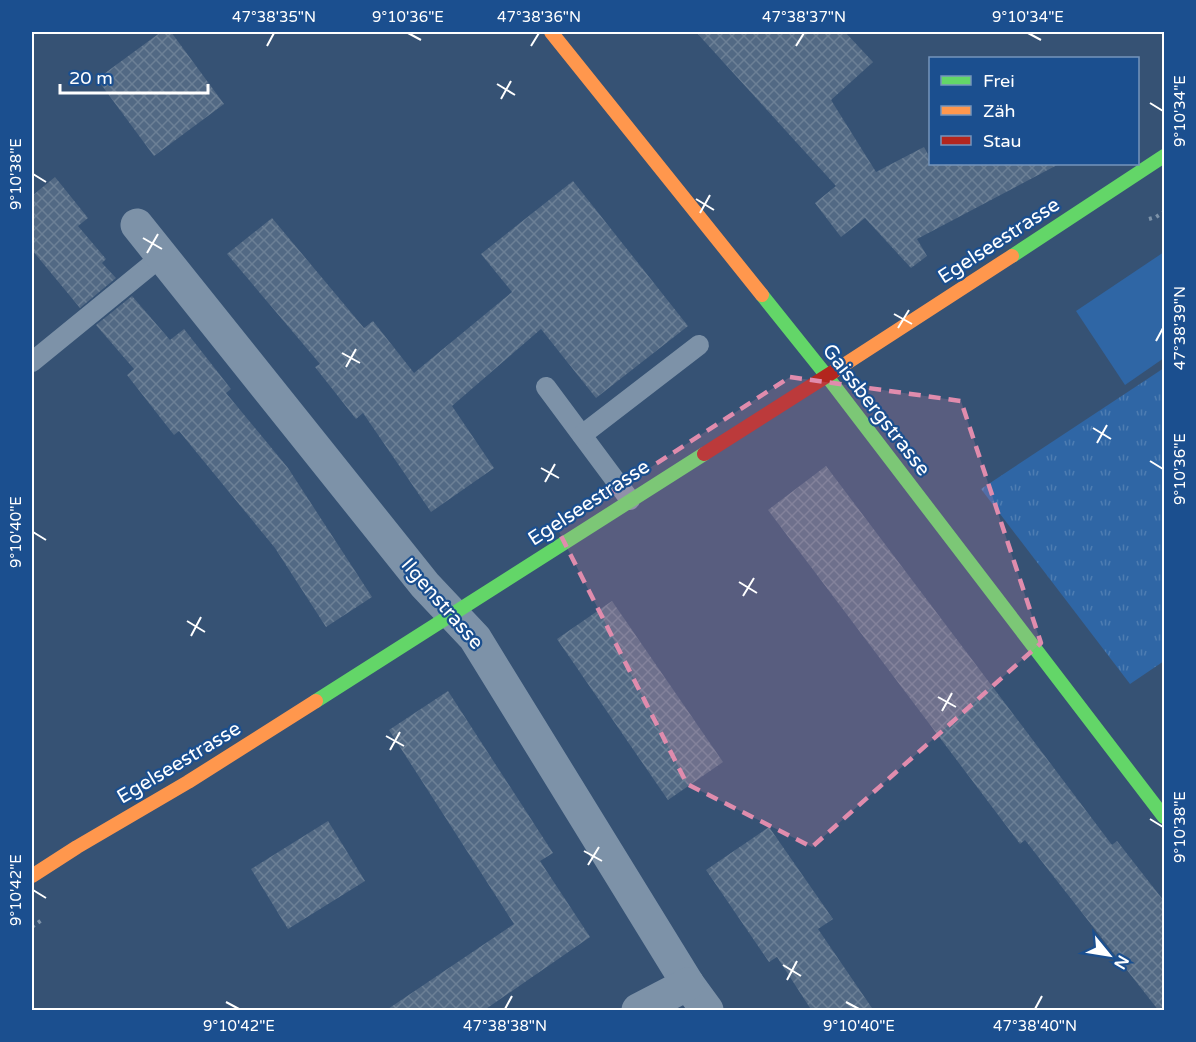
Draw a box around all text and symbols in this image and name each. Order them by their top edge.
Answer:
text: 47°38'35"N [232,8,316,26]
text: 9°10'36"E [372,8,444,26]
text: 47°38'36"N [497,8,581,26]
text: 47°38'37"N [762,8,846,26]
text: 9°10'34"E [992,8,1064,26]
scale bar [60,57,208,95]
legend [929,57,1139,165]
text: 20 m [69,67,113,89]
text: Frei [983,70,1015,92]
text: 9°10'34"E [1171,75,1189,147]
text: Zäh [983,100,1016,122]
text: Stau [983,130,1022,152]
text: 9°10'38"E [7,138,25,210]
street label: Egelseestrasse [934,193,1064,289]
text: 47°38'39"N [1171,286,1189,370]
street label: Gaissbergstrasse [817,339,935,481]
text: 9°10'36"E [1171,433,1189,505]
street label: Egelseestrasse [524,455,654,551]
text: 9°10'40"E [7,496,25,568]
street label: Ilgenstrasse [396,553,488,655]
street label: Egelseestrasse [113,717,245,809]
text: 9°10'38"E [1171,791,1189,863]
text: 9°10'42"E [7,854,25,926]
north arrow [1079,925,1139,985]
text: N [1109,951,1133,973]
text: 9°10'42"E [203,1017,275,1035]
text: 47°38'38"N [463,1017,547,1035]
text: 9°10'40"E [823,1017,895,1035]
text: 47°38'40"N [993,1017,1077,1035]

